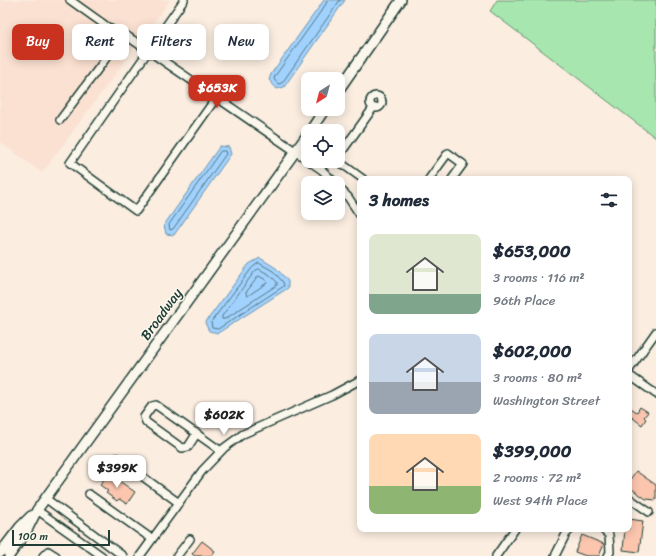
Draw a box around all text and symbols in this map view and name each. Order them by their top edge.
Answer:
chip: Buy [12,24,64,60]
chip: Rent [72,24,129,60]
chip: Filters [137,24,206,60]
chip: New [214,24,269,60]
north arrow [301,72,345,116]
map controls [301,72,345,220]
pin: $653K [189,75,245,109]
text: $653K [197,76,237,99]
button: locate [301,124,345,168]
button: layers [301,176,345,220]
text: 3 homes [369,185,429,215]
icon: filters [598,189,620,211]
text: $653,000 [493,236,571,266]
icon: home [401,250,449,298]
text: 3 rooms · 116 m² [493,266,585,289]
street label: Broadway [134,282,190,346]
text: 96th Place [493,289,556,312]
text: $602,000 [493,336,571,366]
icon: home [401,350,449,398]
text: 3 rooms · 80 m² [493,366,582,389]
text: Washington Street [493,389,600,412]
pin: $602K [196,402,252,436]
text: $602K [204,403,244,426]
text: $399,000 [493,436,571,466]
icon: home [401,450,449,498]
pin: $399K [89,455,145,489]
text: $399K [97,456,137,479]
text: 2 rooms · 72 m² [493,466,581,489]
text: West 94th Place [493,489,588,512]
text: 100 m [18,527,48,546]
scale bar [12,528,110,547]

